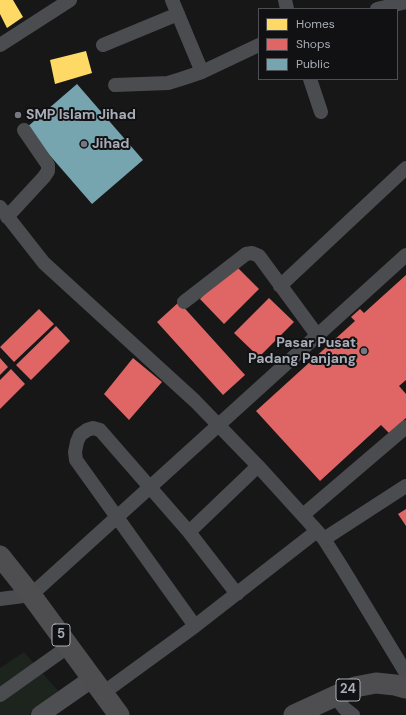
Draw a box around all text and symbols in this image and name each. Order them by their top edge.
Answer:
legend [258,8,398,80]
text: Homes [296,16,335,32]
text: Shops [296,36,331,52]
text: Public [296,56,330,72]
place label: SMP Islam Jihad [26,107,136,123]
marker: SMP Islam Jihad [13,110,23,120]
place label: Jihad [92,136,129,152]
marker: Jihad [79,139,89,149]
place label: Pasar Pusat Padang Panjang [248,335,356,368]
marker: Pasar Pusat Padang Panjang [359,346,369,356]
road number: 5 [52,624,70,646]
road number: 24 [336,679,360,701]

